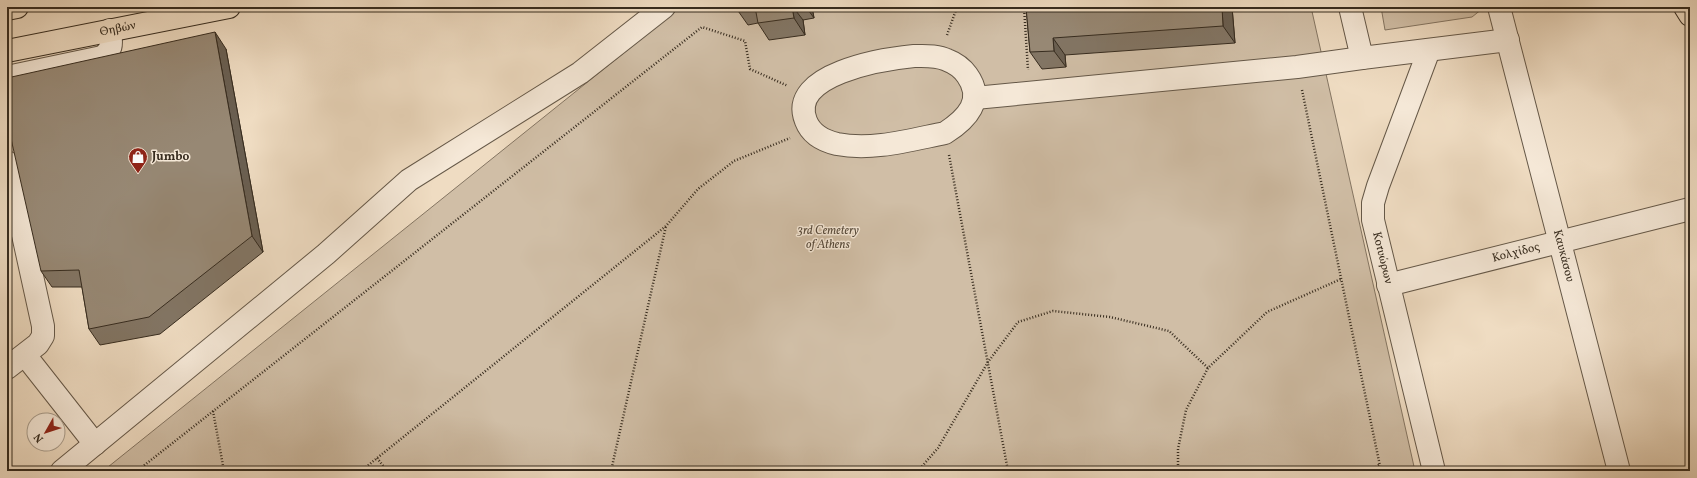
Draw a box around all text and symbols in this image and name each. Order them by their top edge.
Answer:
street label: Θηβών [98,18,137,40]
shop icon: Jumbo [127,146,149,174]
place label: Jumbo [151,149,189,165]
park label: 3rd Cemetery of Athens [796,223,859,253]
street label: Καυκάσου [1549,228,1578,284]
street label: Κοτυώρων [1368,230,1396,286]
street label: Κολχίδος [1490,239,1542,266]
north arrow [26,412,66,452]
text: N [31,430,48,445]

